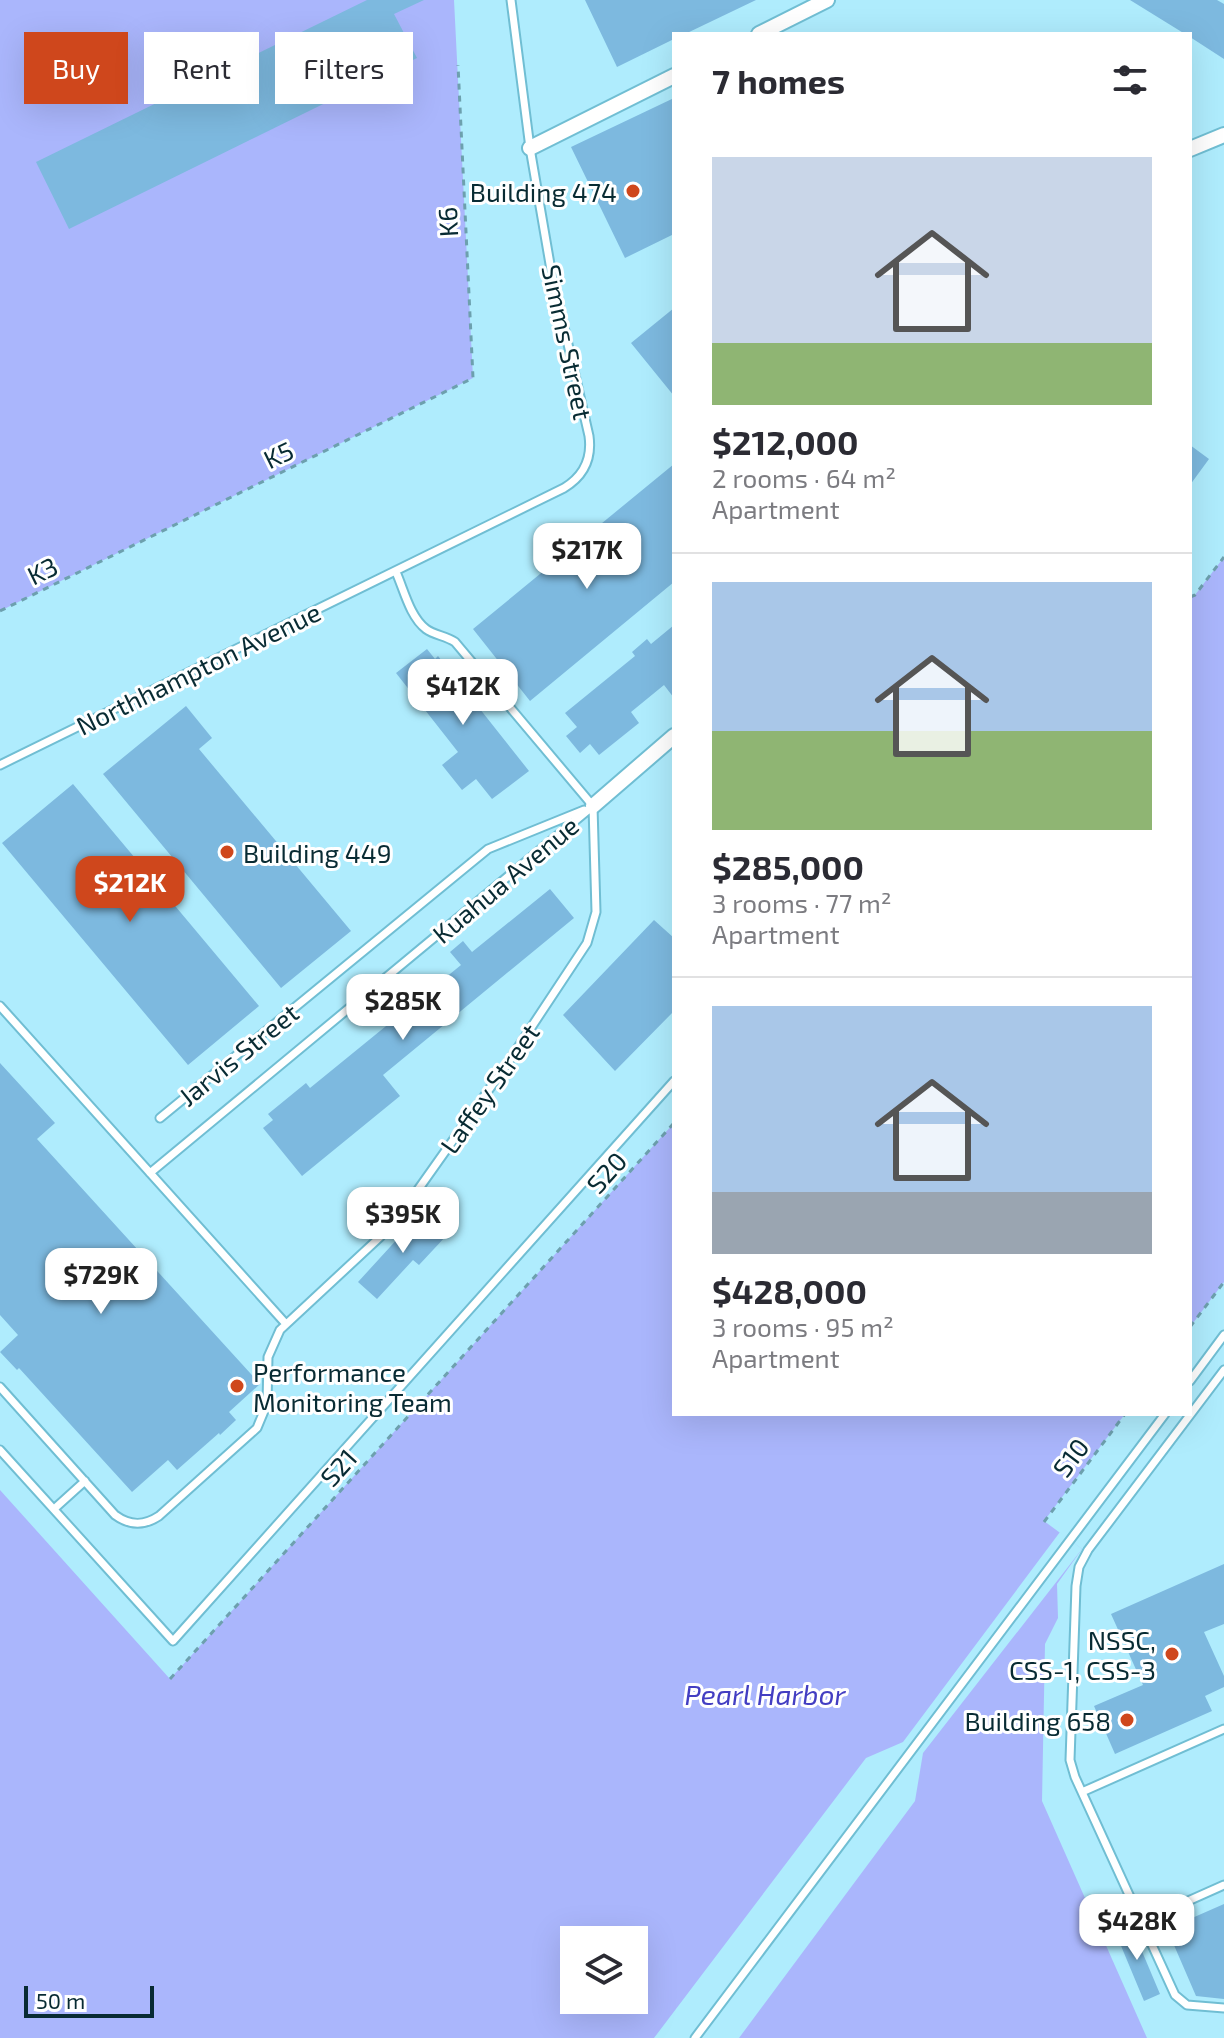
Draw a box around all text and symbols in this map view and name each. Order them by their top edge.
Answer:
chip: Buy [24,32,128,104]
chip: Rent [144,32,259,104]
chip: Filters [275,32,413,104]
icon: filters [1108,58,1152,102]
text: 7 homes [712,60,845,101]
place label: Building 474 [470,176,617,207]
marker: Building 474 [624,182,642,200]
street label: K6 [431,206,463,238]
icon: home [860,209,1004,353]
street label: Simms Street [536,262,600,423]
text: $212,000 [712,421,859,462]
street label: K5 [258,434,298,474]
text: 2 rooms · 64 m² [712,462,896,493]
text: Apartment [712,493,840,524]
pin: $217K [531,523,643,591]
text: $217K [551,533,623,564]
street label: K3 [22,550,62,590]
street label: Northhampton Avenue [71,595,325,741]
icon: home [860,634,1004,778]
pin: $412K [407,659,519,727]
text: $412K [426,669,500,700]
street label: Kuahua Avenue [426,809,584,949]
place label: Building 449 [243,837,392,868]
marker: Building 449 [218,843,236,861]
text: $285,000 [712,846,864,887]
pin: $212K [74,856,186,924]
text: $212K [93,866,167,897]
text: 3 rooms · 77 m² [712,887,892,918]
text: Apartment [712,918,840,949]
pin: $285K [347,974,459,1042]
text: $285K [364,984,442,1015]
street label: Jarvis Street [172,996,304,1112]
street label: Laffey Street [433,1017,545,1159]
icon: home [860,1058,1004,1202]
street label: S20 [579,1145,633,1199]
pin: $395K [347,1187,459,1255]
text: $395K [365,1197,441,1228]
pin: $729K [45,1248,157,1316]
text: $729K [63,1258,139,1289]
text: $428,000 [712,1270,867,1311]
text: 3 rooms · 95 m² [712,1311,894,1342]
text: Apartment [712,1342,840,1373]
place label: Performance Monitoring Team [253,1356,452,1417]
marker: Performance Monitoring Team [228,1377,246,1395]
street label: S10 [1045,1431,1095,1483]
street label: S21 [313,1442,363,1492]
place label: NSSC, CSS-1, CSS-3 [1009,1624,1156,1685]
marker: NSSC, CSS-1, CSS-3 [1163,1645,1181,1663]
water label: Pearl Harbor [684,1677,846,1711]
place label: Building 658 [965,1705,1111,1736]
marker: Building 658 [1118,1711,1136,1729]
pin: $428K [1081,1894,1193,1962]
text: $428K [1097,1904,1177,1935]
map controls [560,1926,648,2014]
button: layers [560,1926,648,2014]
scale bar [24,1982,154,2018]
text: 50 m [36,1987,85,2013]

